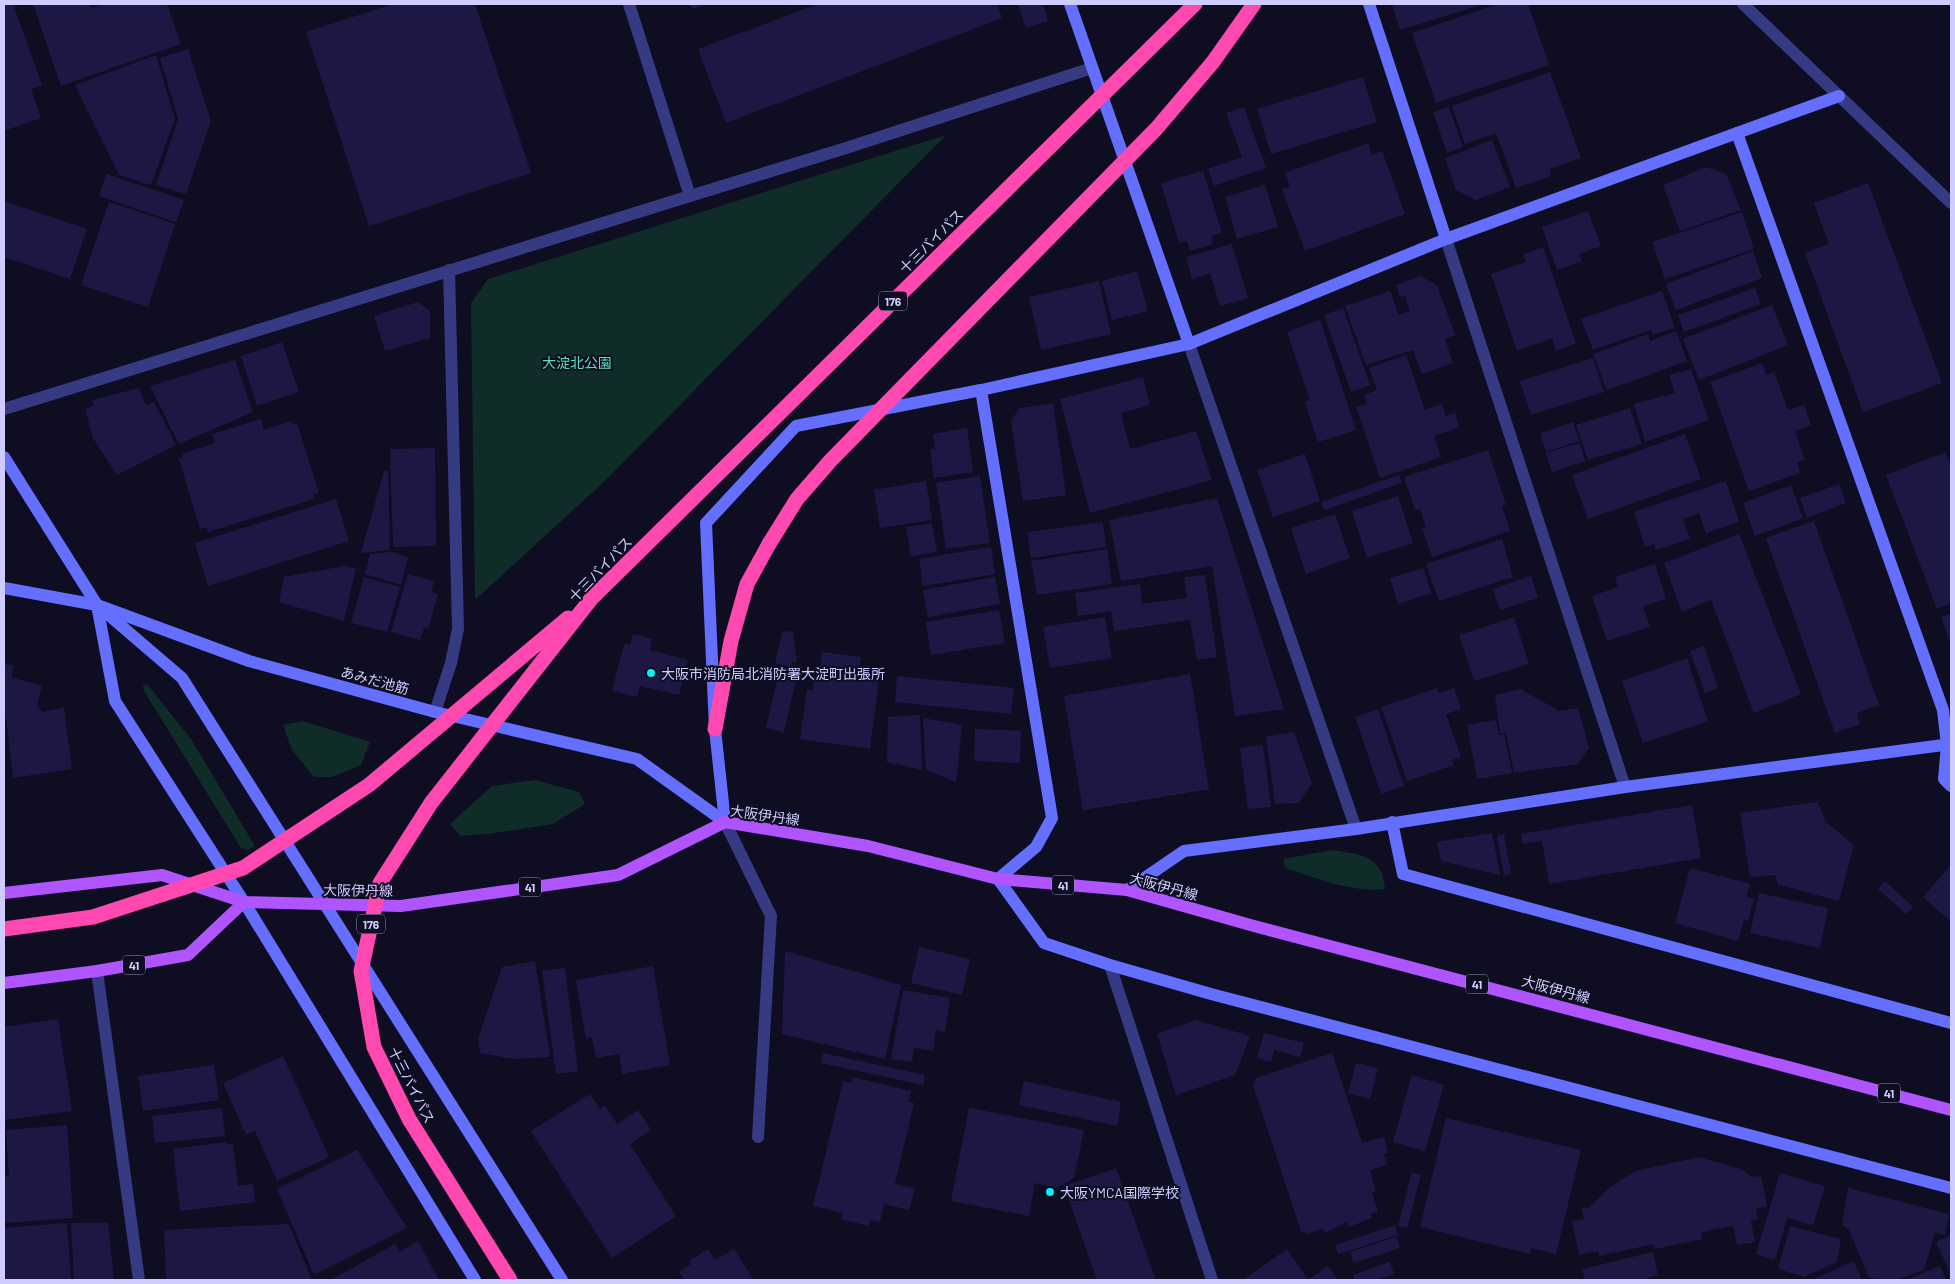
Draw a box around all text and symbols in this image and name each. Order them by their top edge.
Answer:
street label: 十三バイパス [895,205,967,277]
road number: 176 [879,292,907,310]
park label: 大淀北公園 [542,354,612,371]
street label: 十三バイパス [565,533,635,605]
street label: あみだ池筋 [339,663,411,697]
place label: 大阪市消防局北消防署大淀町出張所 [661,665,885,682]
marker: 大阪市消防局北消防署大淀町出張所 [645,667,657,679]
street label: 大阪伊丹線 [729,802,801,828]
street label: 大阪伊丹線 [1128,869,1200,903]
road number: 41 [1052,876,1074,894]
road number: 41 [519,878,541,896]
street label: 大阪伊丹線 [323,881,393,899]
road number: 176 [357,914,385,934]
road number: 41 [123,956,145,974]
street label: 大阪伊丹線 [1520,972,1592,1006]
road number: 41 [1466,974,1488,994]
street label: 十三バイパス [385,1044,439,1126]
road number: 41 [1878,1084,1900,1102]
place label: 大阪YMCA国際学校 [1060,1184,1179,1201]
marker: 大阪YMCA国際学校 [1044,1186,1056,1198]

